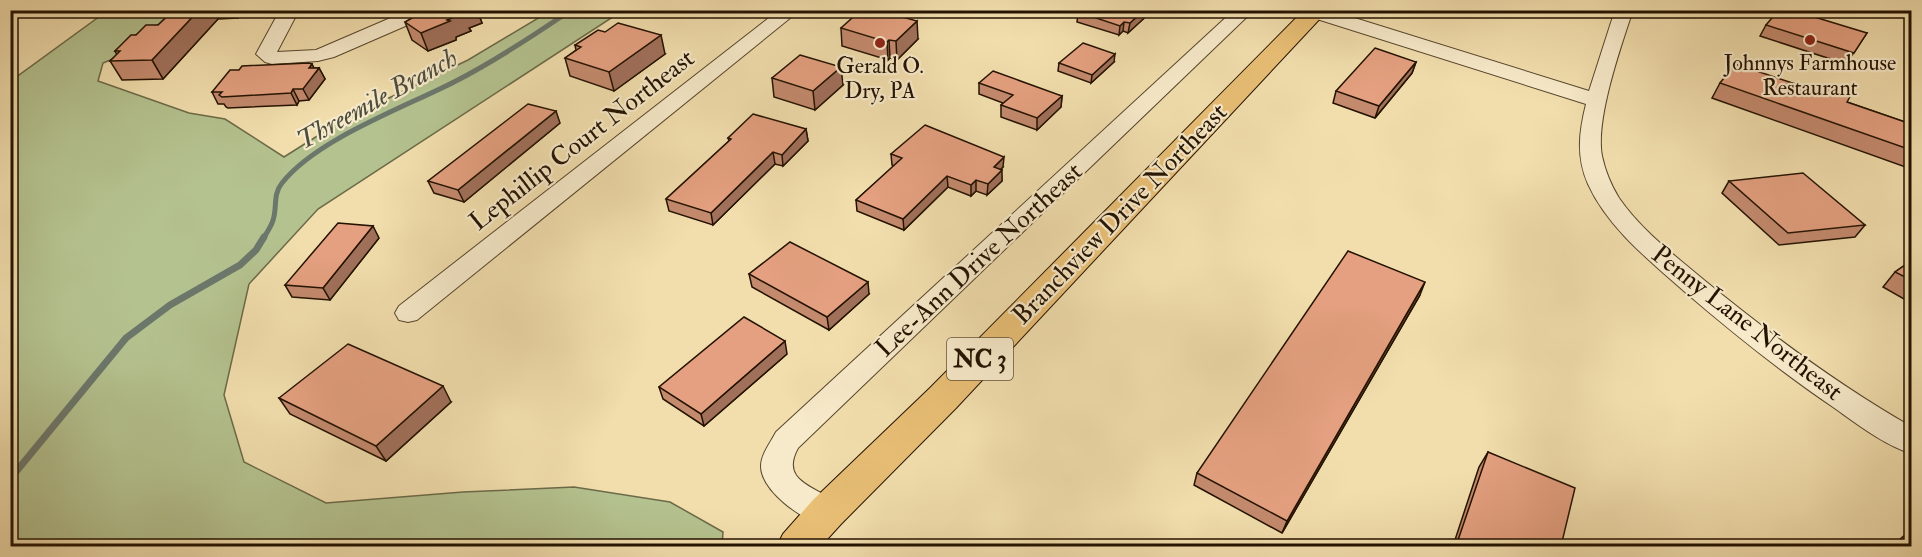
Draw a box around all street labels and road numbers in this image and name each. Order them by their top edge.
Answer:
street label: Lephillip Court Northeast [463,42,701,239]
street label: Branchview Drive Northeast [1006,97,1234,331]
street label: Lee-Ann Drive Northeast [869,156,1089,364]
street label: Penny Lane Northeast [1645,238,1849,408]
road number: NC 3 [947,338,1013,380]

